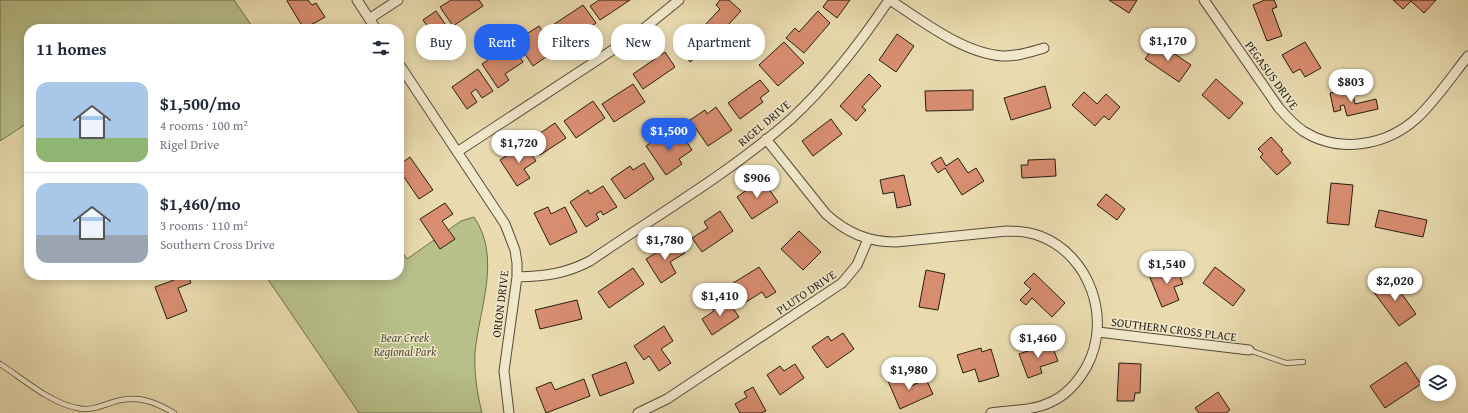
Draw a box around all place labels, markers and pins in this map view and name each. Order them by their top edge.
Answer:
pin: $1,170 [1135,28,1201,62]
pin: $803 [1327,69,1375,103]
pin: $1,500 [636,118,702,152]
pin: $1,720 [486,130,552,164]
pin: $906 [733,165,781,199]
pin: $1,780 [632,227,698,261]
pin: $1,540 [1134,251,1200,285]
pin: $2,020 [1362,268,1428,302]
pin: $1,410 [687,283,753,317]
pin: $1,460 [1005,325,1071,359]
pin: $1,980 [876,357,942,391]

